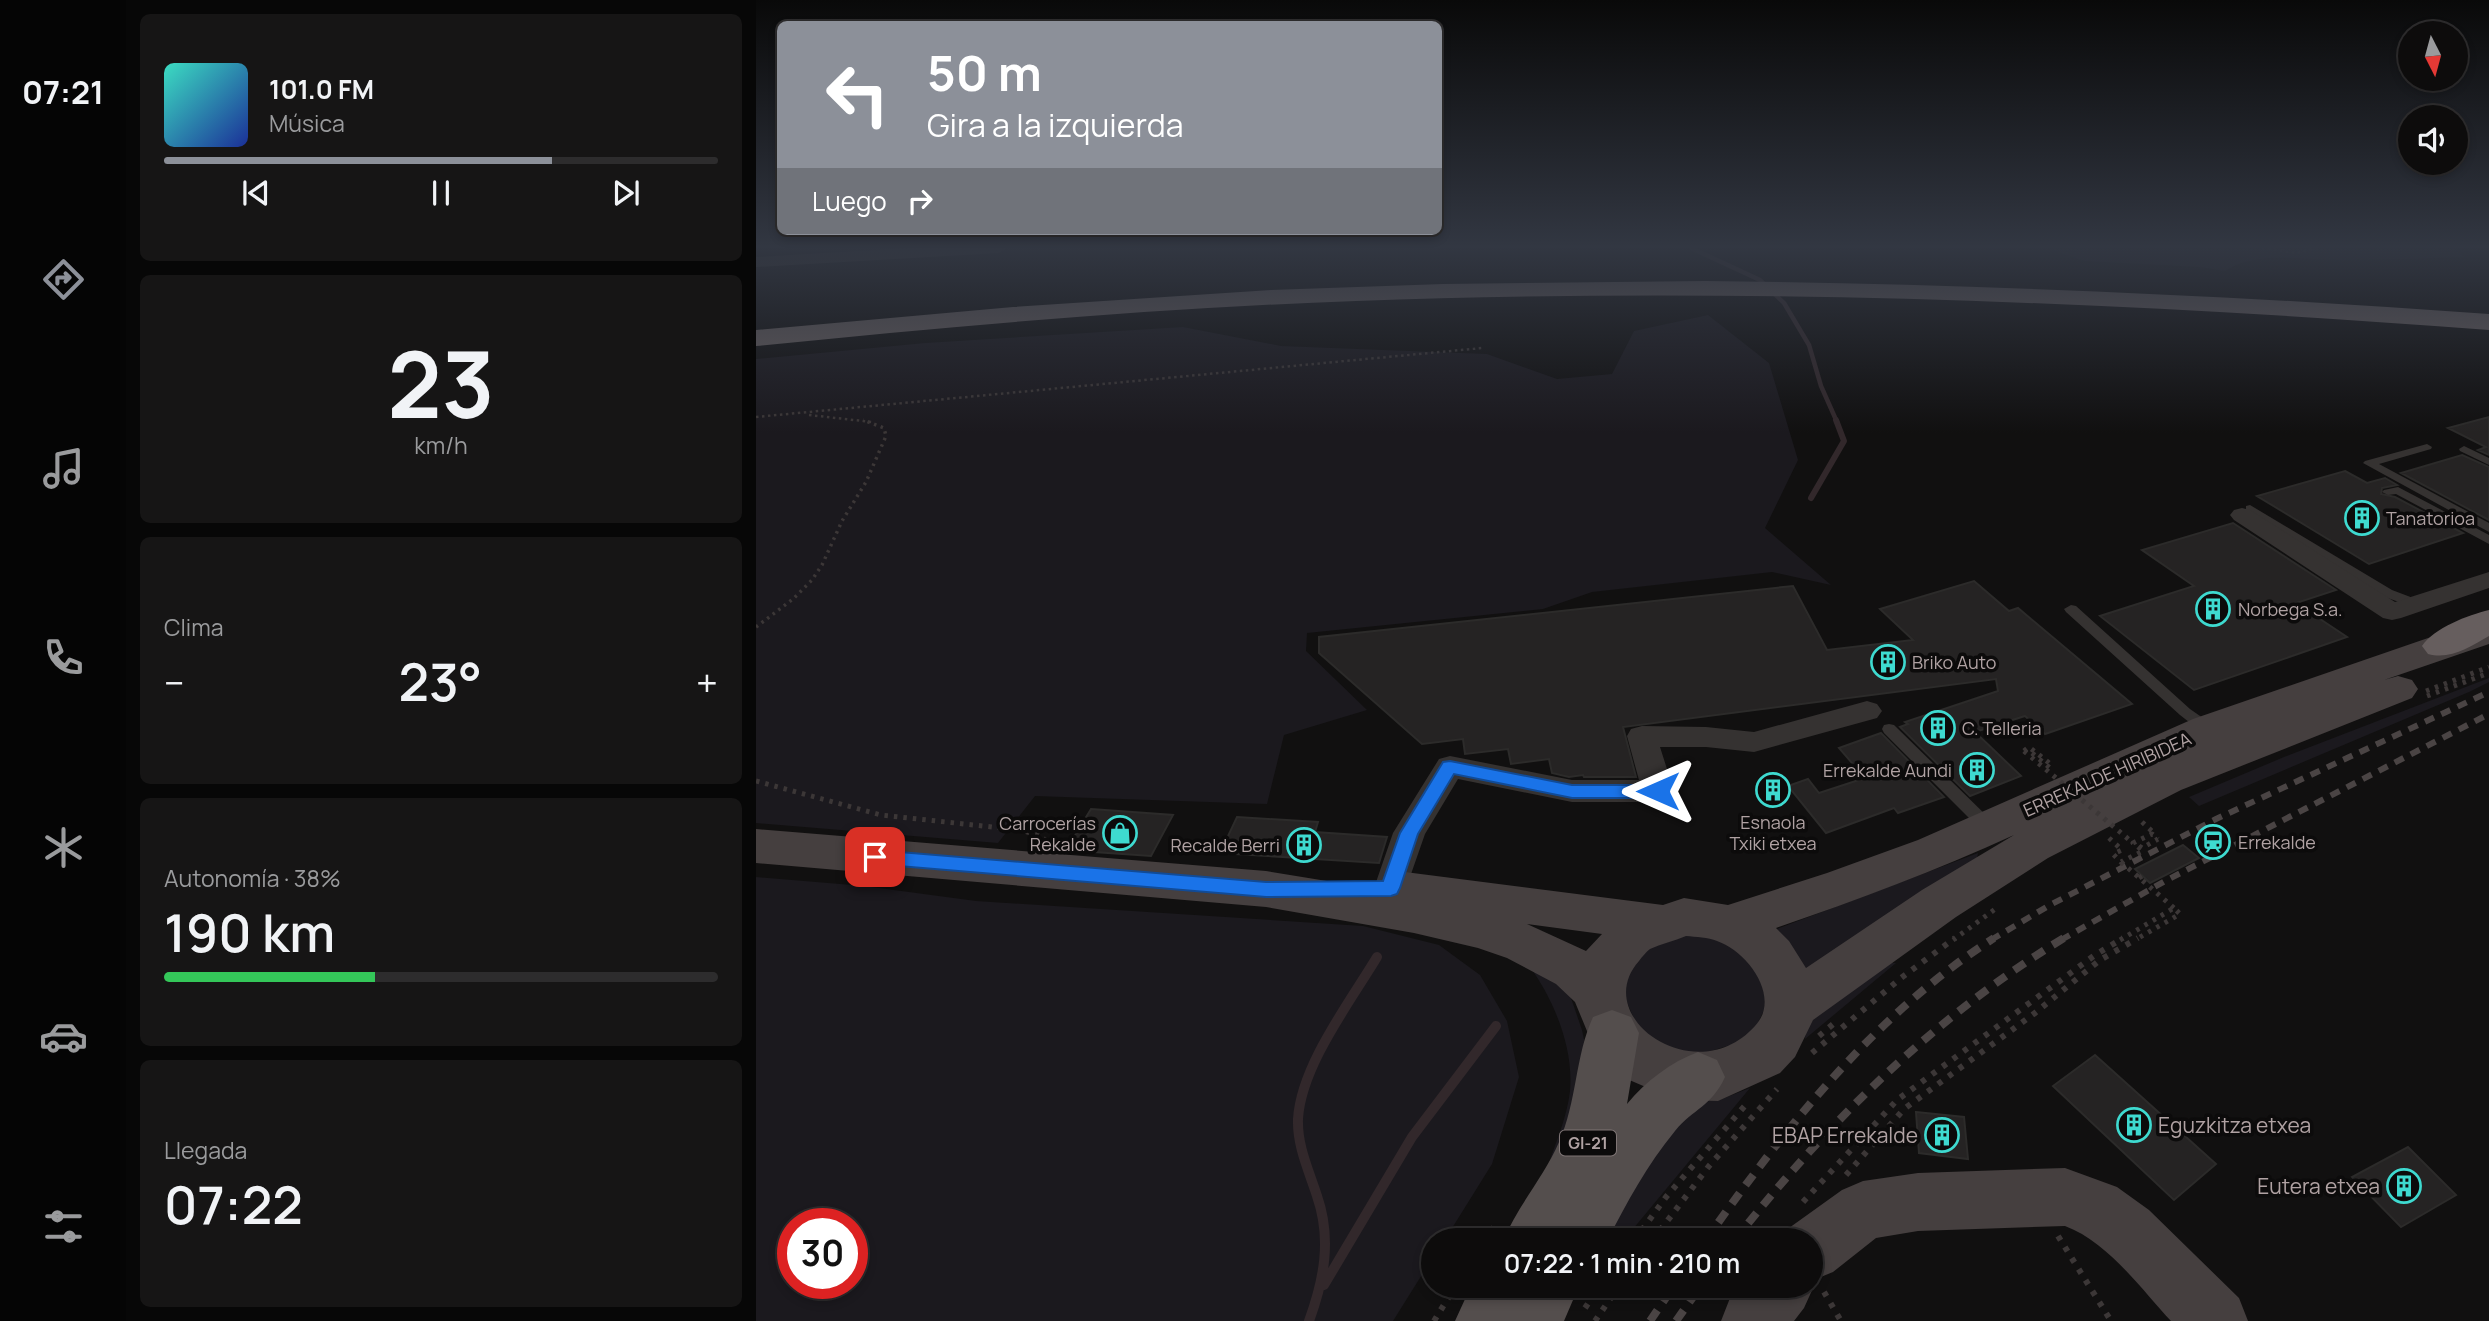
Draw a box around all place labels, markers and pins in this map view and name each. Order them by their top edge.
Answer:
building icon: Tanatorioa [2343,499,2381,537]
place label: Tanatorioa [2386,506,2475,530]
building icon: Norbega S.a. [2194,590,2232,628]
place label: Norbega S.a. [2238,597,2343,621]
building icon: Briko Auto [1869,643,1907,681]
place label: Briko Auto [1912,650,1996,674]
building icon: C. Telleria [1919,709,1957,747]
place label: C. Telleria [1962,716,2042,740]
building icon: Errekalde Aundi [1958,751,1996,789]
place label: Errekalde Aundi [1823,758,1952,782]
building icon: Esnaola Txiki etxea [1754,771,1792,809]
place label: Esnaola Txiki etxea [1729,810,1817,855]
place label: Carrocerías Rekalde [999,811,1096,856]
shop icon: Carrocerías Rekalde [1101,814,1139,852]
station icon: Errekalde [2194,823,2232,861]
building icon: Recalde Berri [1285,826,1323,864]
pin [845,827,905,887]
place label: Errekalde [2238,830,2316,854]
place label: Recalde Berri [1171,833,1280,857]
building icon: Eguzkitza etxea [2115,1106,2153,1144]
place label: Eguzkitza etxea [2158,1111,2311,1139]
building icon: EBAP Errekalde [1923,1116,1961,1154]
place label: EBAP Errekalde [1772,1121,1918,1149]
building icon: Eutera etxea [2385,1167,2423,1205]
place label: Eutera etxea [2257,1172,2380,1200]

